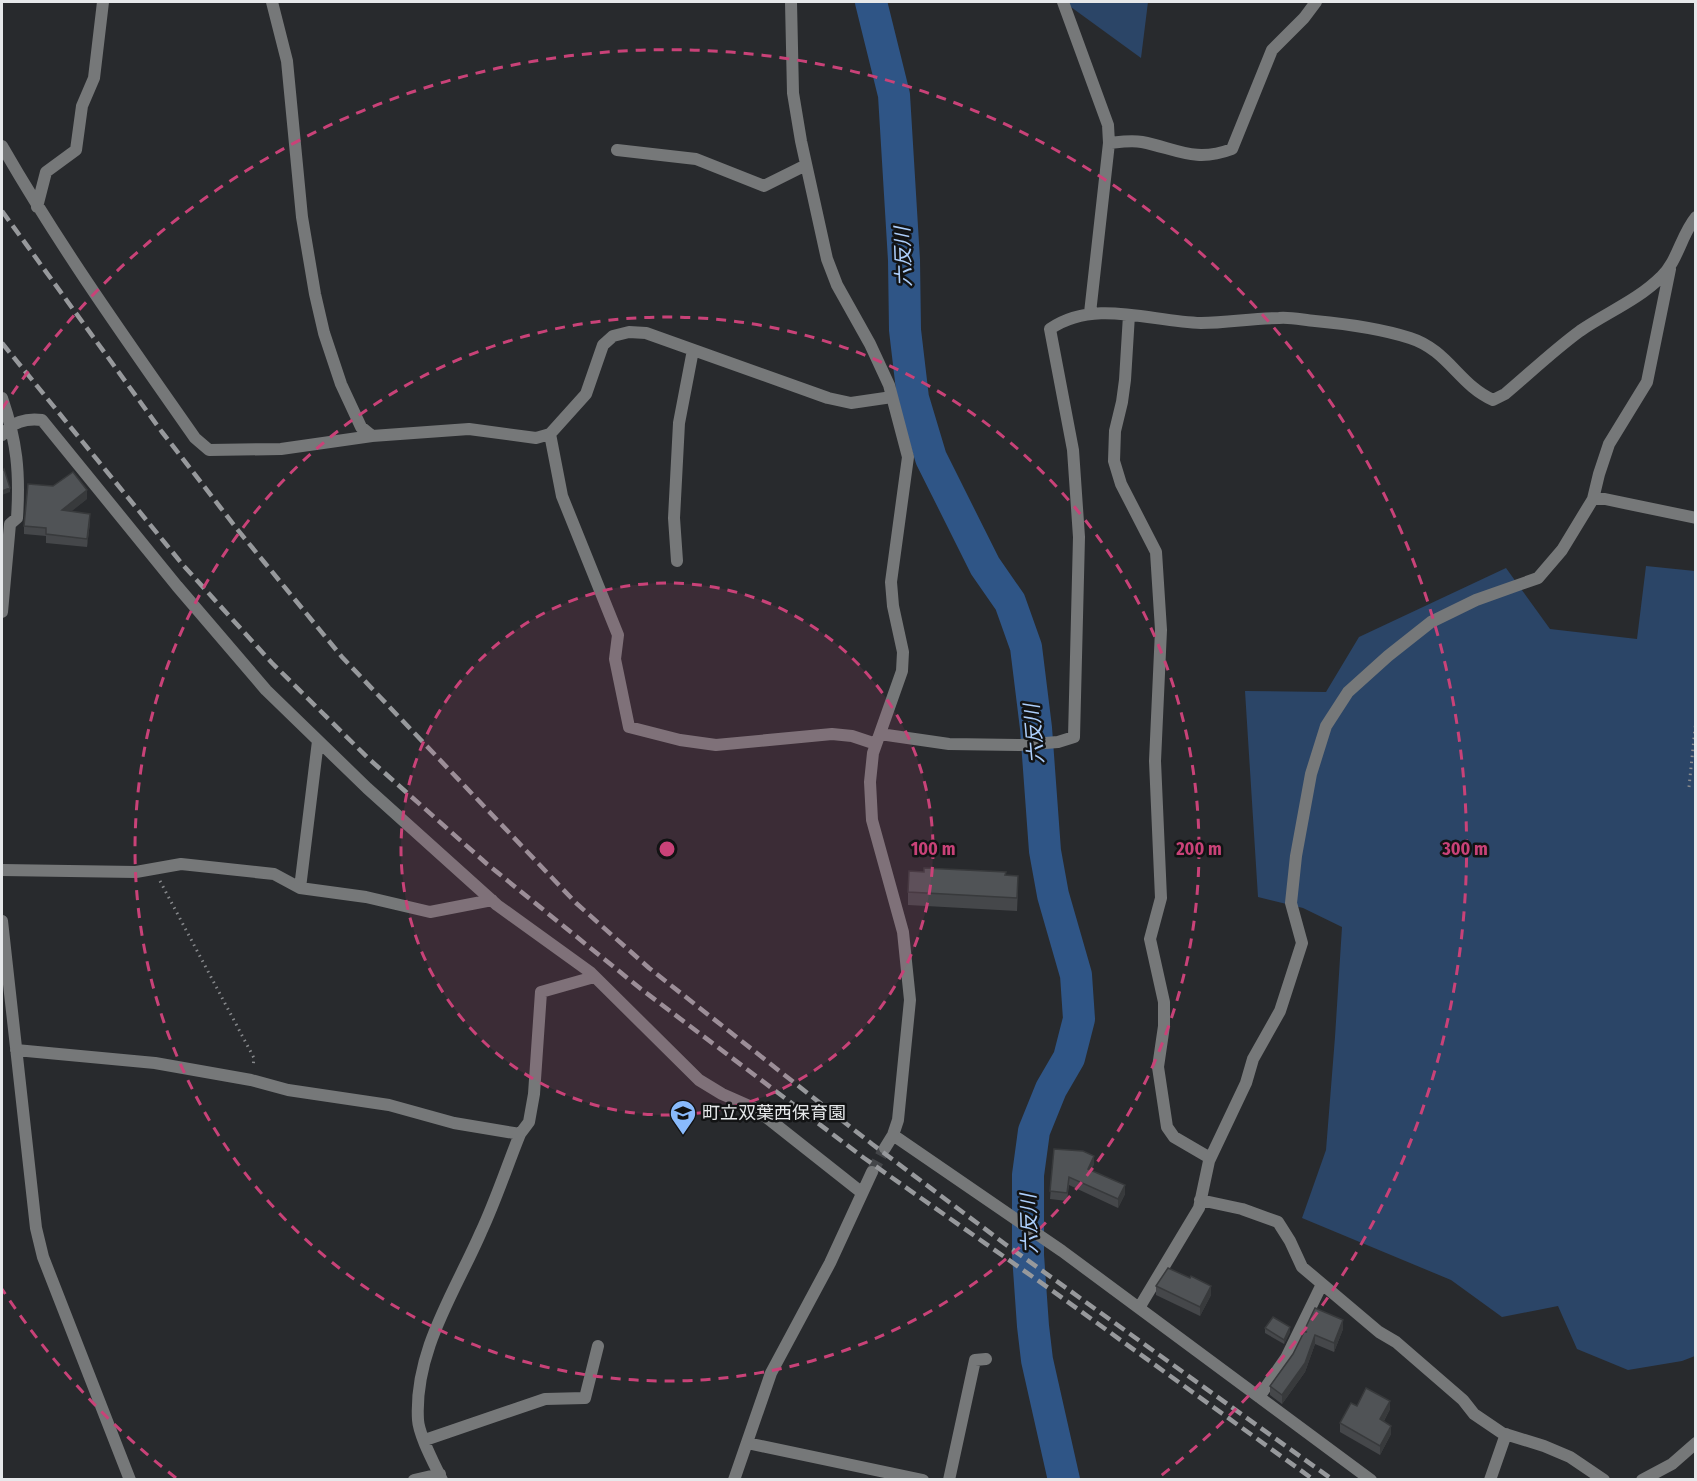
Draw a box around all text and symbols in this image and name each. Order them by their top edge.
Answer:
water label: 六反川 [890,225,916,287]
water label: 六反川 [1019,701,1049,765]
text: 100 m [911,838,955,860]
text: 200 m [1175,838,1222,860]
text: 300 m [1441,838,1488,860]
centre of rings [657,839,677,859]
school or university icon: 町立双葉西保育園 [668,1098,698,1136]
place label: 町立双葉西保育園 [702,1102,846,1124]
water label: 六反川 [1016,1192,1042,1254]

